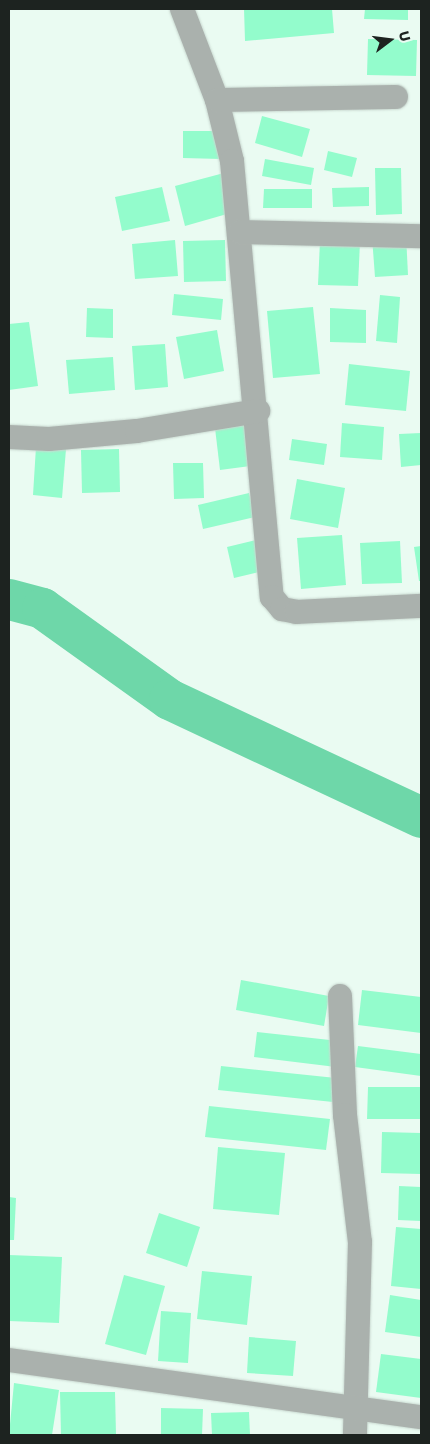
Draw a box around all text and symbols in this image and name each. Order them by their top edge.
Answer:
north arrow [365,15,415,65]
text: U [394,29,415,43]

